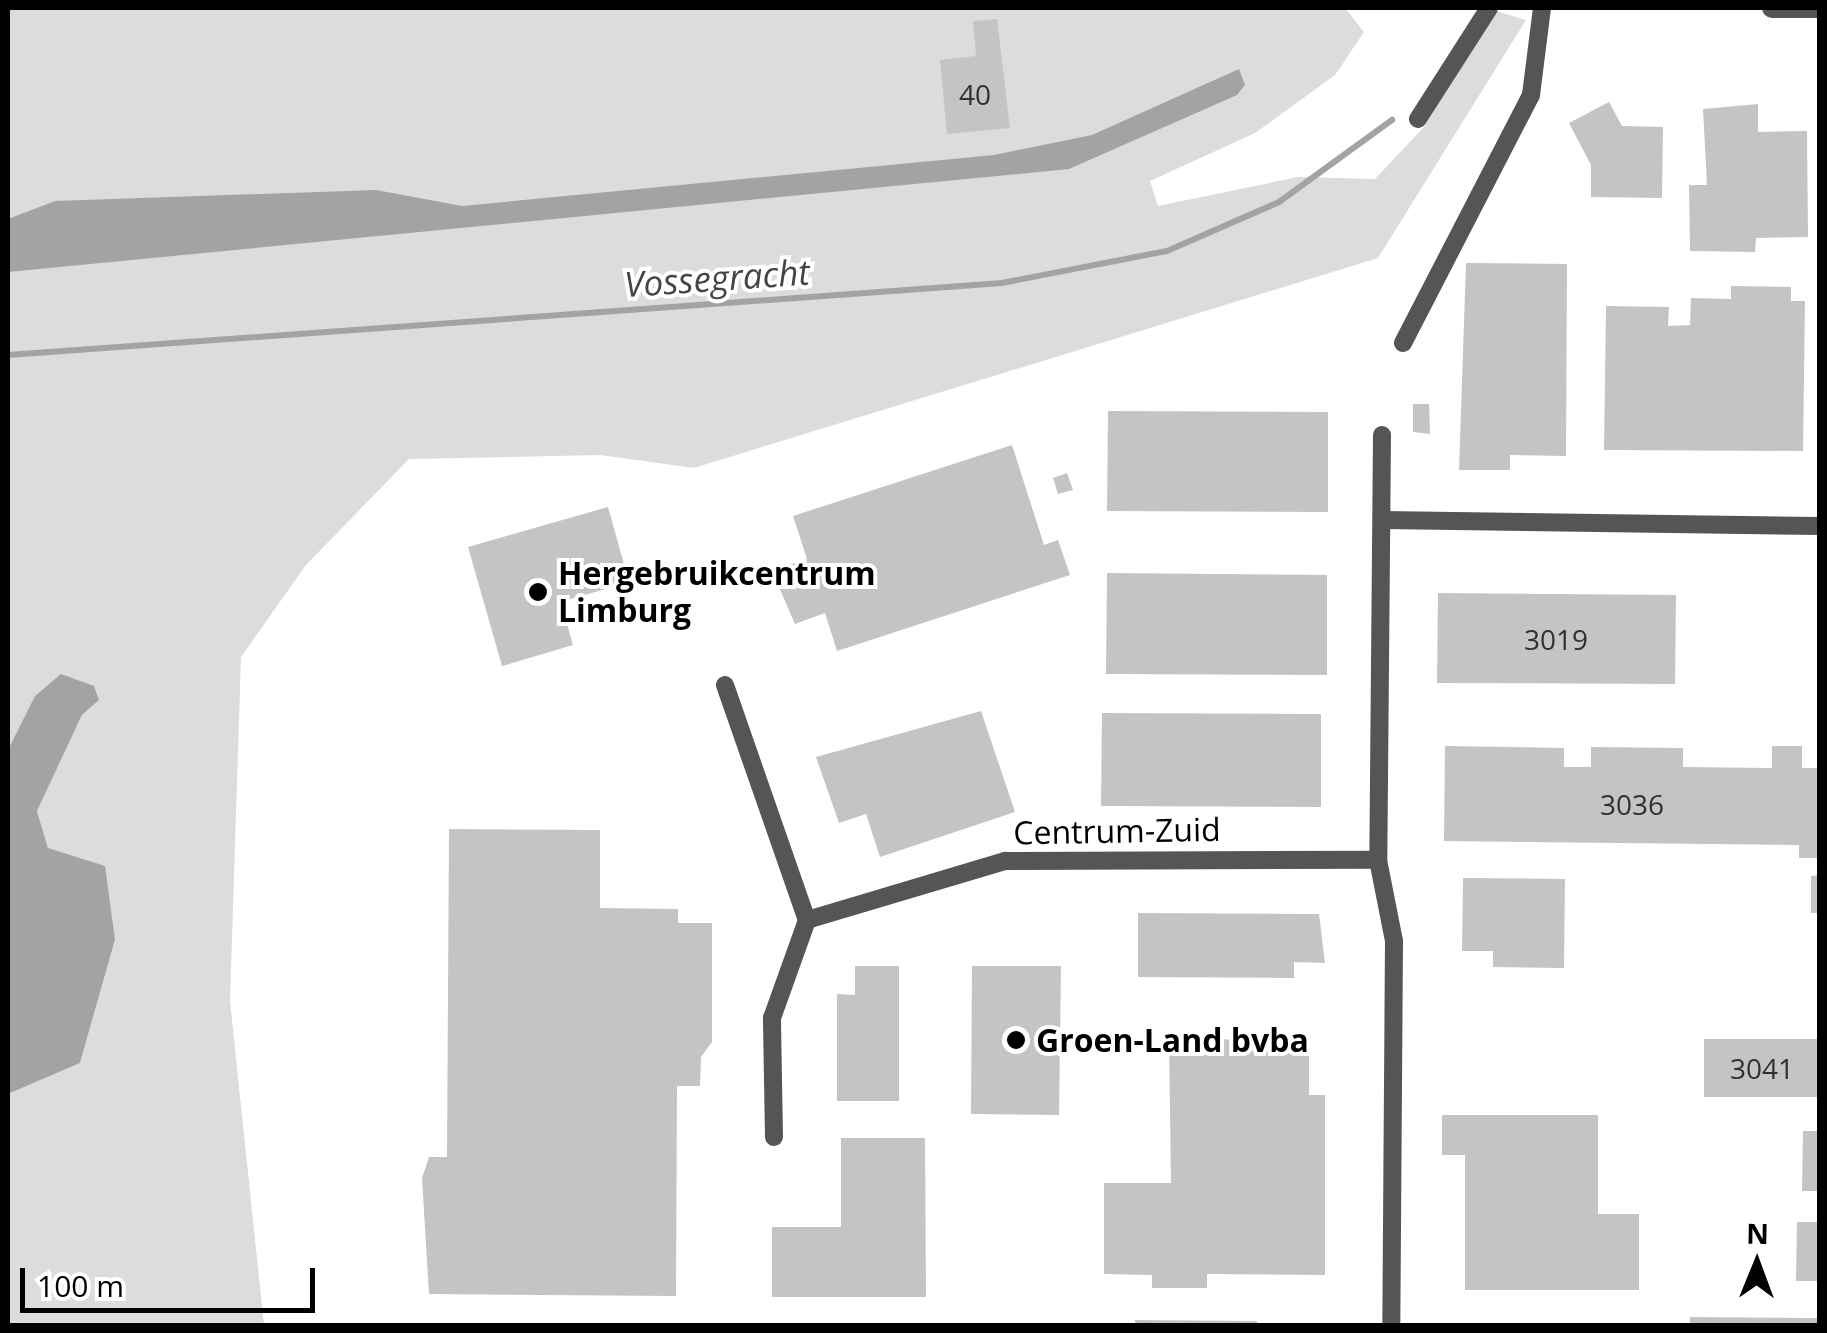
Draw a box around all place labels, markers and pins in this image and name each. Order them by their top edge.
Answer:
place label: Hergebruikcentrum Limburg [558,555,876,630]
marker: Hergebruikcentrum Limburg [527,581,549,603]
place label: Groen-Land bvba [1036,1021,1309,1059]
marker: Groen-Land bvba [1005,1029,1027,1051]

